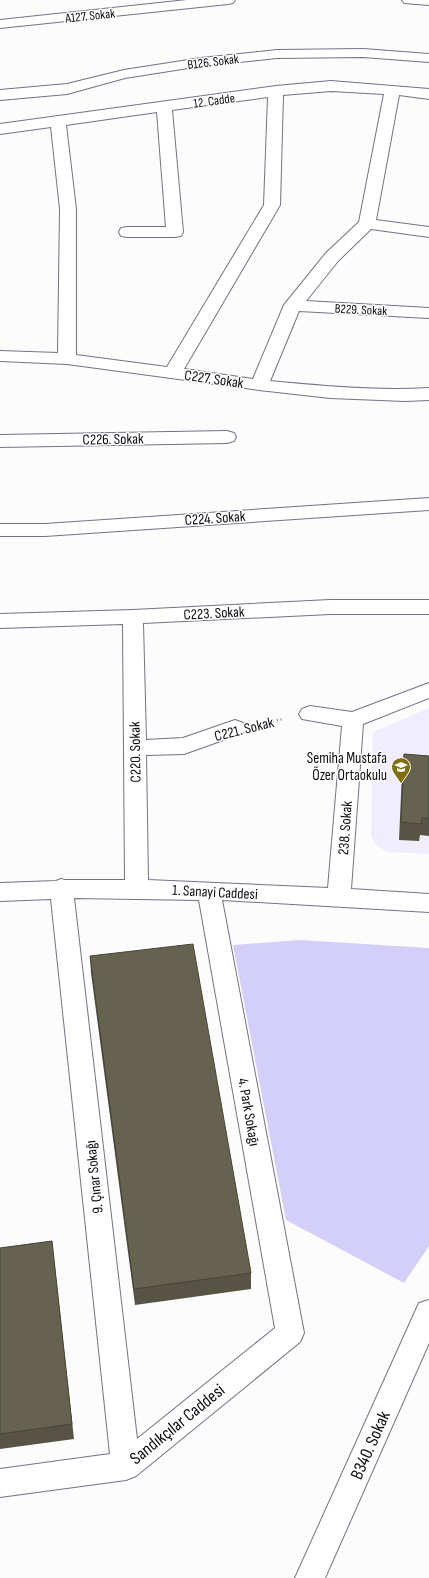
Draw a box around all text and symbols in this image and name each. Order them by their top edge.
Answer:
street label: A127. Sokak [63,5,116,27]
street label: B126. Sokak [187,51,240,73]
street label: 12. Cadde [192,90,236,112]
street label: B229. Sokak [334,301,388,319]
street label: C227. Sokak [183,366,245,393]
street label: C226. Sokak [82,429,144,450]
street label: C224. Sokak [184,507,246,530]
street label: C223. Sokak [183,602,245,625]
street label: C221. Sokak [212,713,276,746]
street label: C220. Sokak [125,721,146,783]
place label: Semiha Mustafa Özer Ortaokulu [307,749,387,785]
school or university icon: Semiha Mustafa Özer Ortaokulu [390,756,412,784]
street label: 238. Sokak [334,800,357,856]
street label: 1. Sanayi Caddesi [172,881,258,904]
street label: 4. Park Sokağı [233,1077,264,1148]
street label: 9. Çınar Sokağı [81,1139,108,1214]
street label: Sandıkçılar Caddesi [126,1380,229,1469]
street label: B340. Sokak [346,1408,395,1483]

